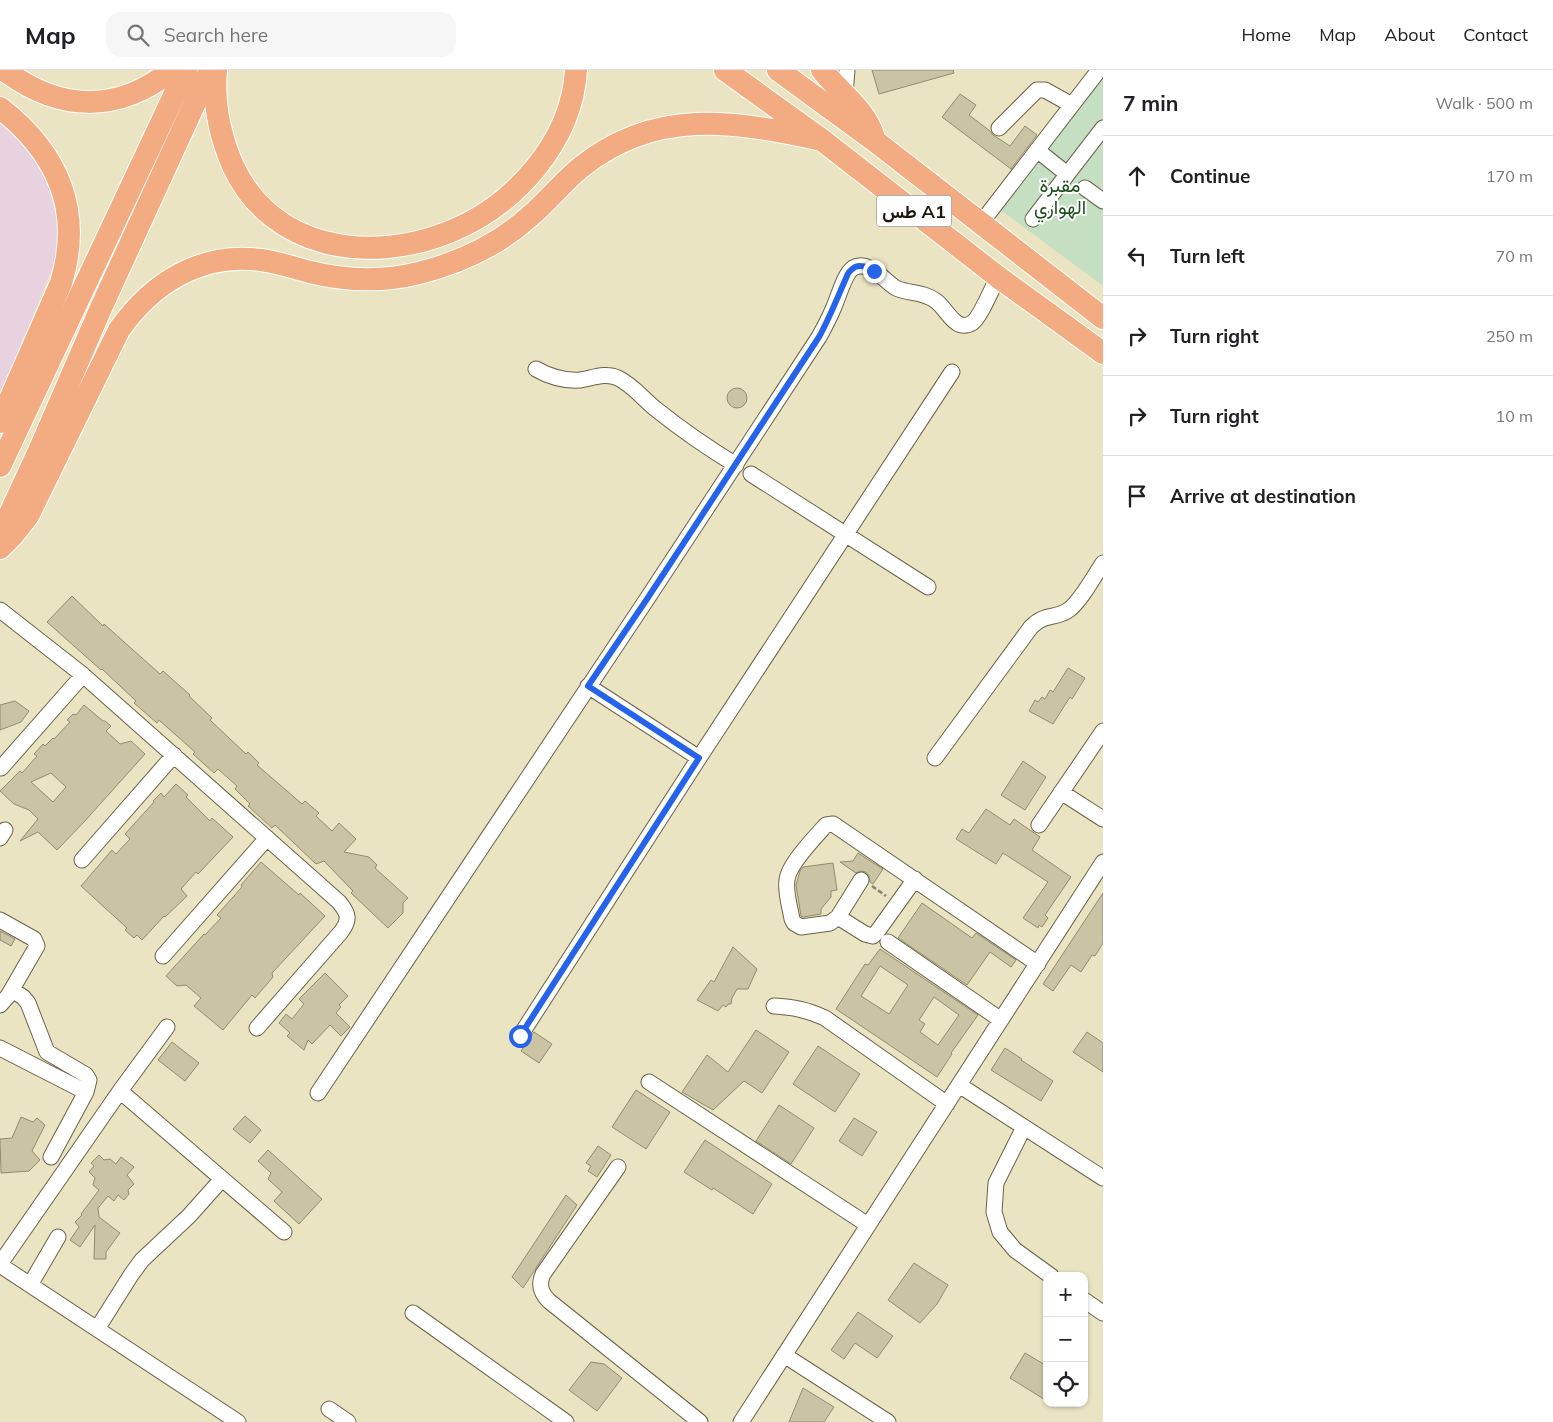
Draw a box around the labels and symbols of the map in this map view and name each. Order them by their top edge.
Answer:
park label: مقبرة الهواري [1034,173,1086,223]
road number: طس A1 [876,195,952,226]
route end [863,260,886,283]
route start [509,1025,532,1048]

